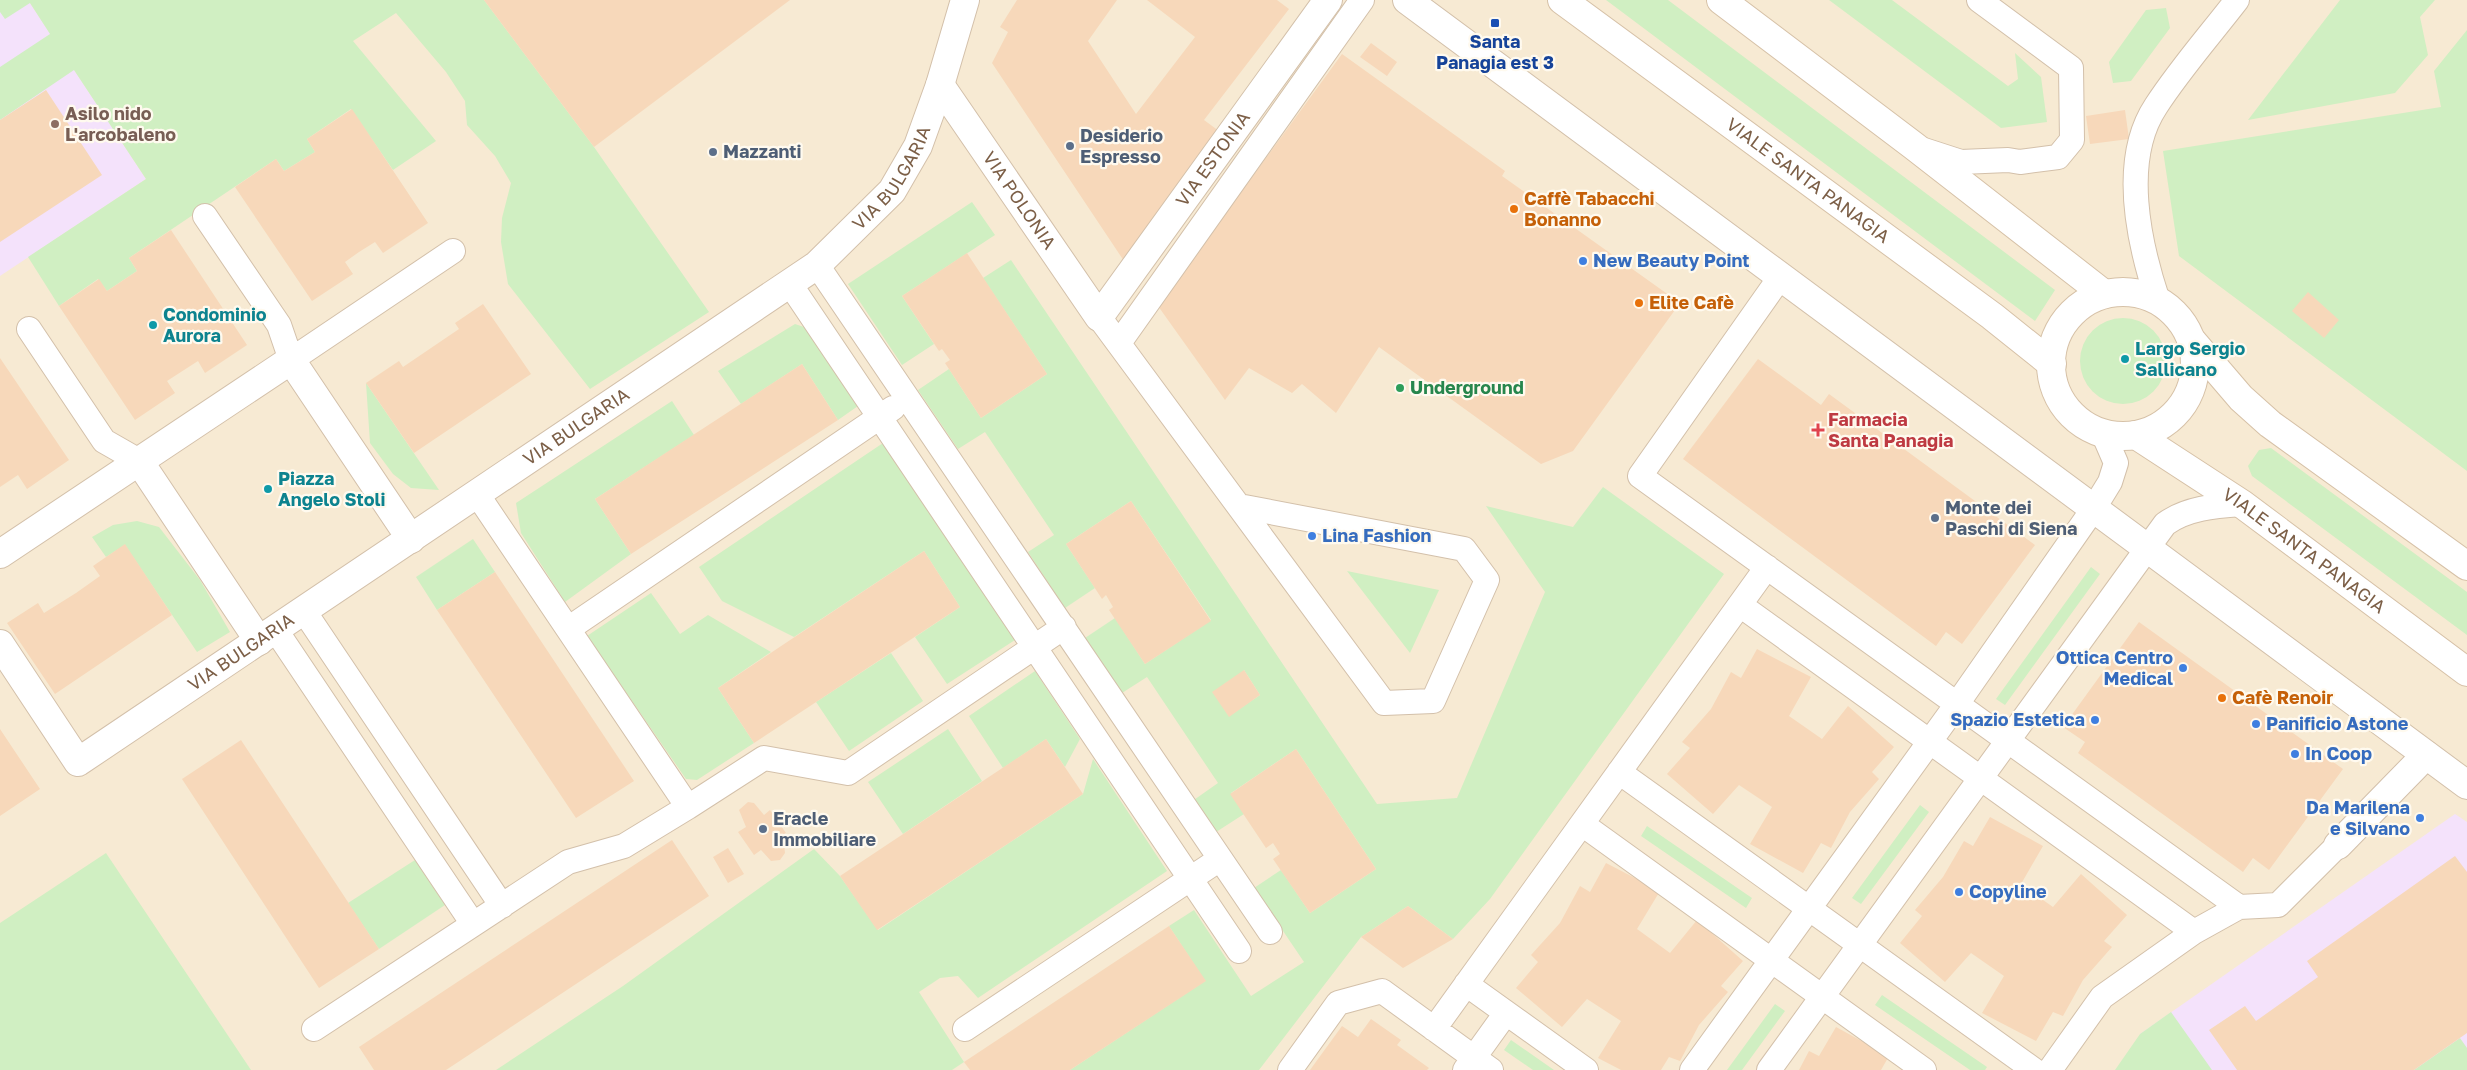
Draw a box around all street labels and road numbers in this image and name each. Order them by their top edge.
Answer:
street label: VIA ESTONIA [1170,107,1254,210]
street label: VIALE SANTA PANAGIA [1722,113,1894,247]
street label: VIA BULGARIA [847,123,934,234]
street label: VIA POLONIA [979,147,1061,253]
street label: VIA BULGARIA [518,382,633,470]
street label: VIALE SANTA PANAGIA [2219,482,2390,617]
street label: VIA BULGARIA [183,608,298,695]

